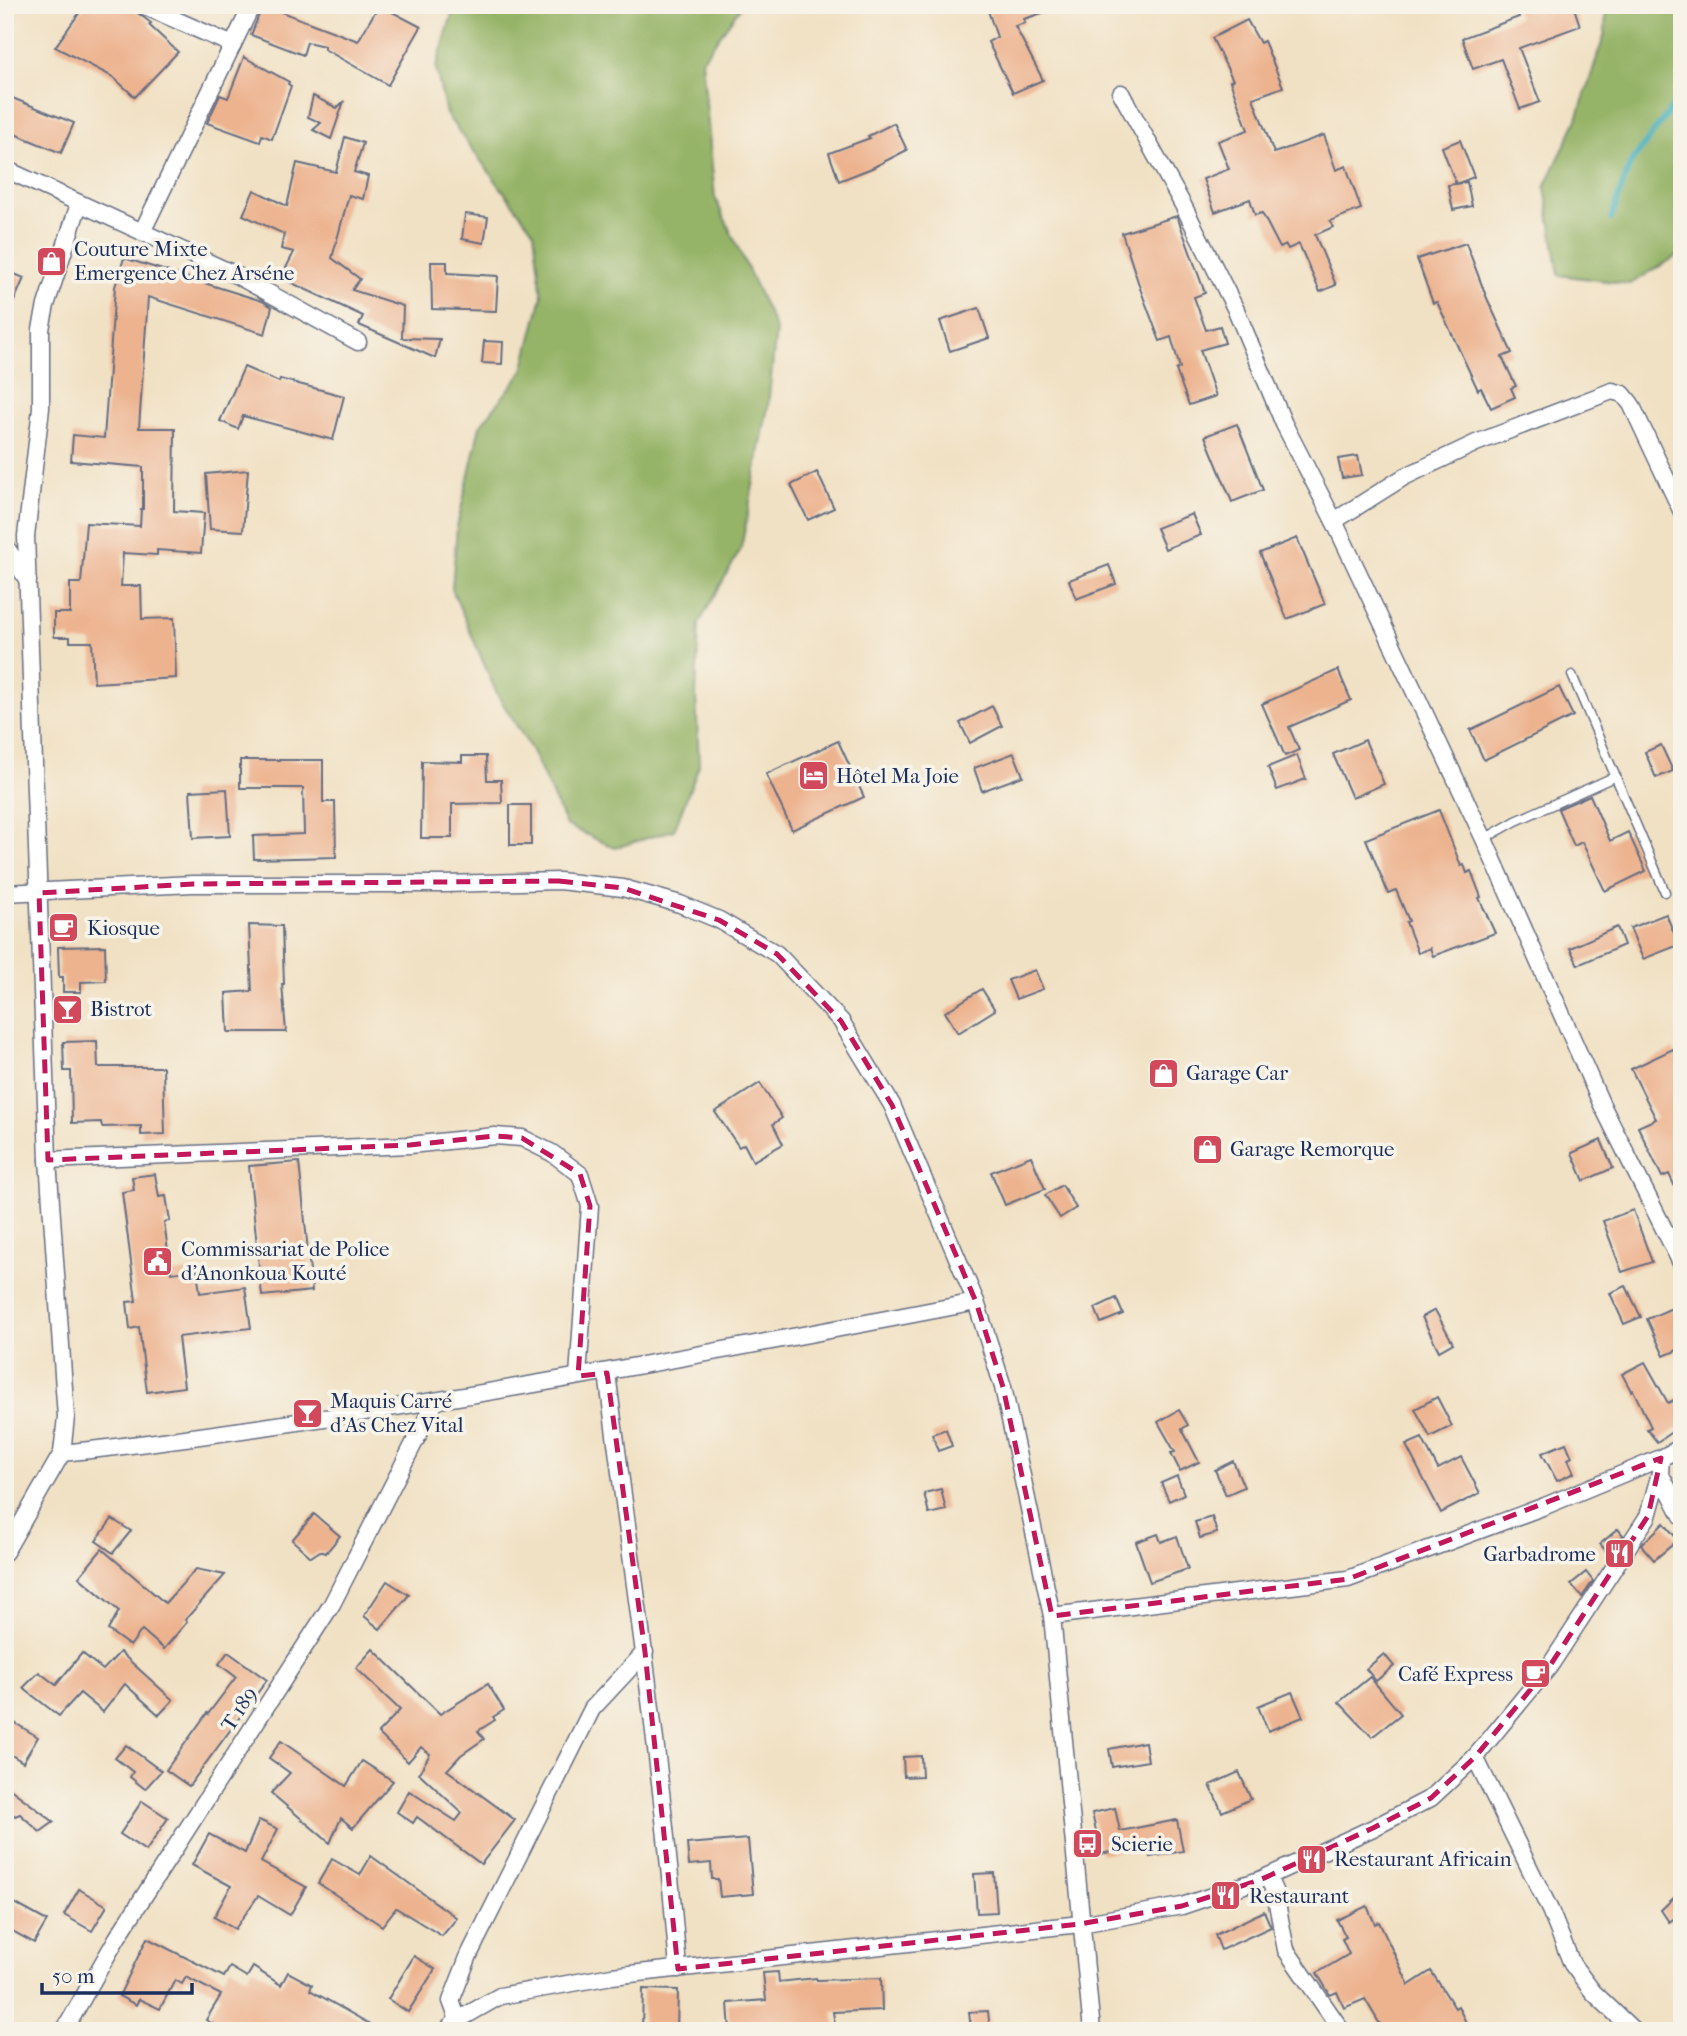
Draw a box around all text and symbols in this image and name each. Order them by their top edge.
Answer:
place label: Couture Mixte Emergence Chez Arséne [74,237,294,285]
shop icon: Couture Mixte Emergence Chez Arséne [34,244,68,278]
hotel icon: Hôtel Ma Joie [796,759,830,793]
place label: Hôtel Ma Joie [836,764,959,788]
cafe icon: Kiosque [47,911,81,945]
place label: Kiosque [87,916,160,940]
bar icon: Bistrot [50,992,84,1026]
place label: Bistrot [90,997,152,1021]
shop icon: Garage Car [1146,1056,1180,1090]
place label: Garage Car [1186,1061,1288,1085]
shop icon: Garage Remorque [1190,1132,1224,1166]
place label: Garage Remorque [1230,1137,1394,1161]
place label: Commissariat de Police d'Anonkoua Kouté [181,1237,389,1285]
public building icon: Commissariat de Police d'Anonkoua Kouté [141,1244,175,1278]
place label: Maquis Carré d'As Chez Vital [330,1389,464,1437]
bar icon: Maquis Carré d'As Chez Vital [290,1396,324,1430]
restaurant icon: Garbadrome [1602,1537,1636,1571]
place label: Garbadrome [1483,1542,1596,1566]
cafe icon: Café Express [1519,1657,1553,1691]
place label: Café Express [1398,1662,1513,1686]
street label: T 189 [216,1682,262,1736]
bus stop icon: Scierie [1071,1827,1105,1861]
place label: Scierie [1111,1832,1173,1856]
restaurant icon: Restaurant Africain [1294,1842,1328,1876]
place label: Restaurant Africain [1334,1847,1512,1871]
restaurant icon: Restaurant [1209,1879,1243,1913]
place label: Restaurant [1249,1884,1350,1908]
scale bar [42,1952,192,1996]
text: 50 m [52,1964,95,1988]

